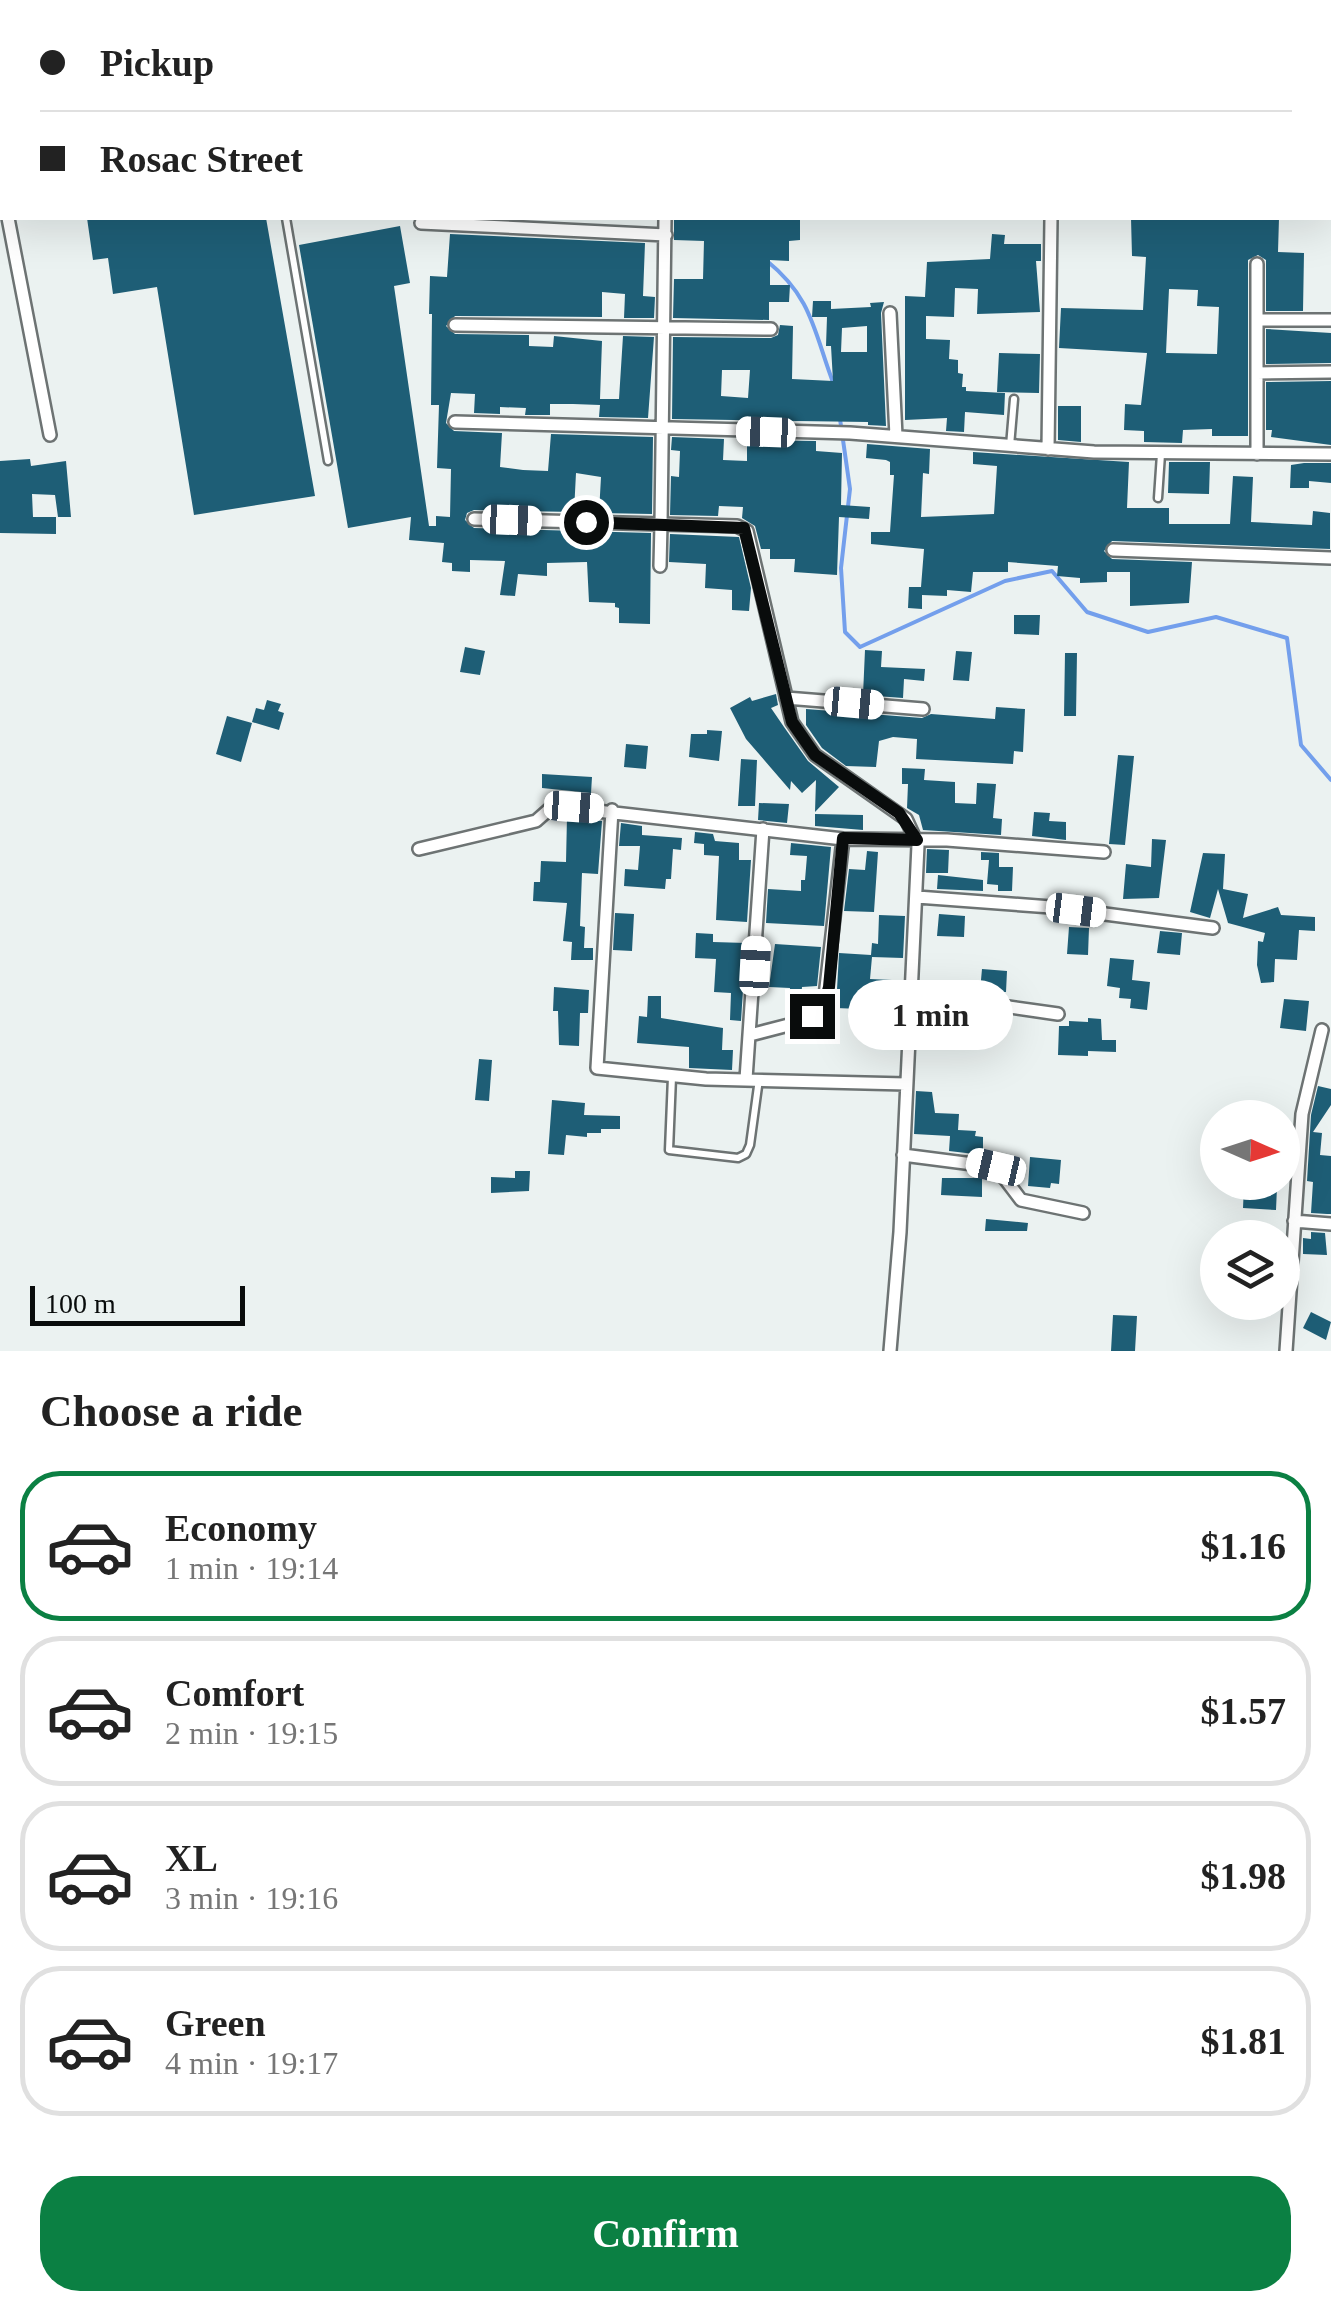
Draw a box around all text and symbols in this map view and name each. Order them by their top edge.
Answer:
text: Pickup [100,42,214,84]
text: Rosac Street [100,138,303,180]
car [735,416,797,448]
route start [564,500,609,545]
car [481,504,543,536]
car [823,685,885,721]
car [543,790,605,824]
car [1044,891,1108,929]
car [738,935,772,997]
callout: 1 min [847,981,1012,1051]
route end [790,994,835,1039]
text: 1 min [892,997,969,1033]
north arrow [1200,1100,1300,1200]
map controls [1200,1100,1300,1320]
car [963,1146,1029,1188]
button: layers [1200,1220,1300,1320]
scale bar [30,1281,245,1326]
text: 100 m [45,1288,116,1319]
text: Choose a ride [40,1386,303,1436]
icon: car [45,1501,135,1591]
text: Economy [165,1507,317,1549]
text: $1.16 [1201,1525,1286,1567]
text: 1 min · 19:14 [165,1550,338,1586]
icon: car [45,1666,135,1756]
text: Comfort [165,1672,304,1714]
text: $1.57 [1201,1690,1286,1732]
text: 2 min · 19:15 [165,1715,338,1751]
icon: car [45,1831,135,1921]
text: XL [165,1837,218,1879]
text: $1.98 [1201,1855,1286,1897]
text: 3 min · 19:16 [165,1880,338,1916]
icon: car [45,1996,135,2086]
text: Green [165,2002,266,2044]
text: $1.81 [1201,2020,1286,2062]
text: 4 min · 19:17 [165,2045,338,2081]
button: Confirm [40,2176,1291,2291]

